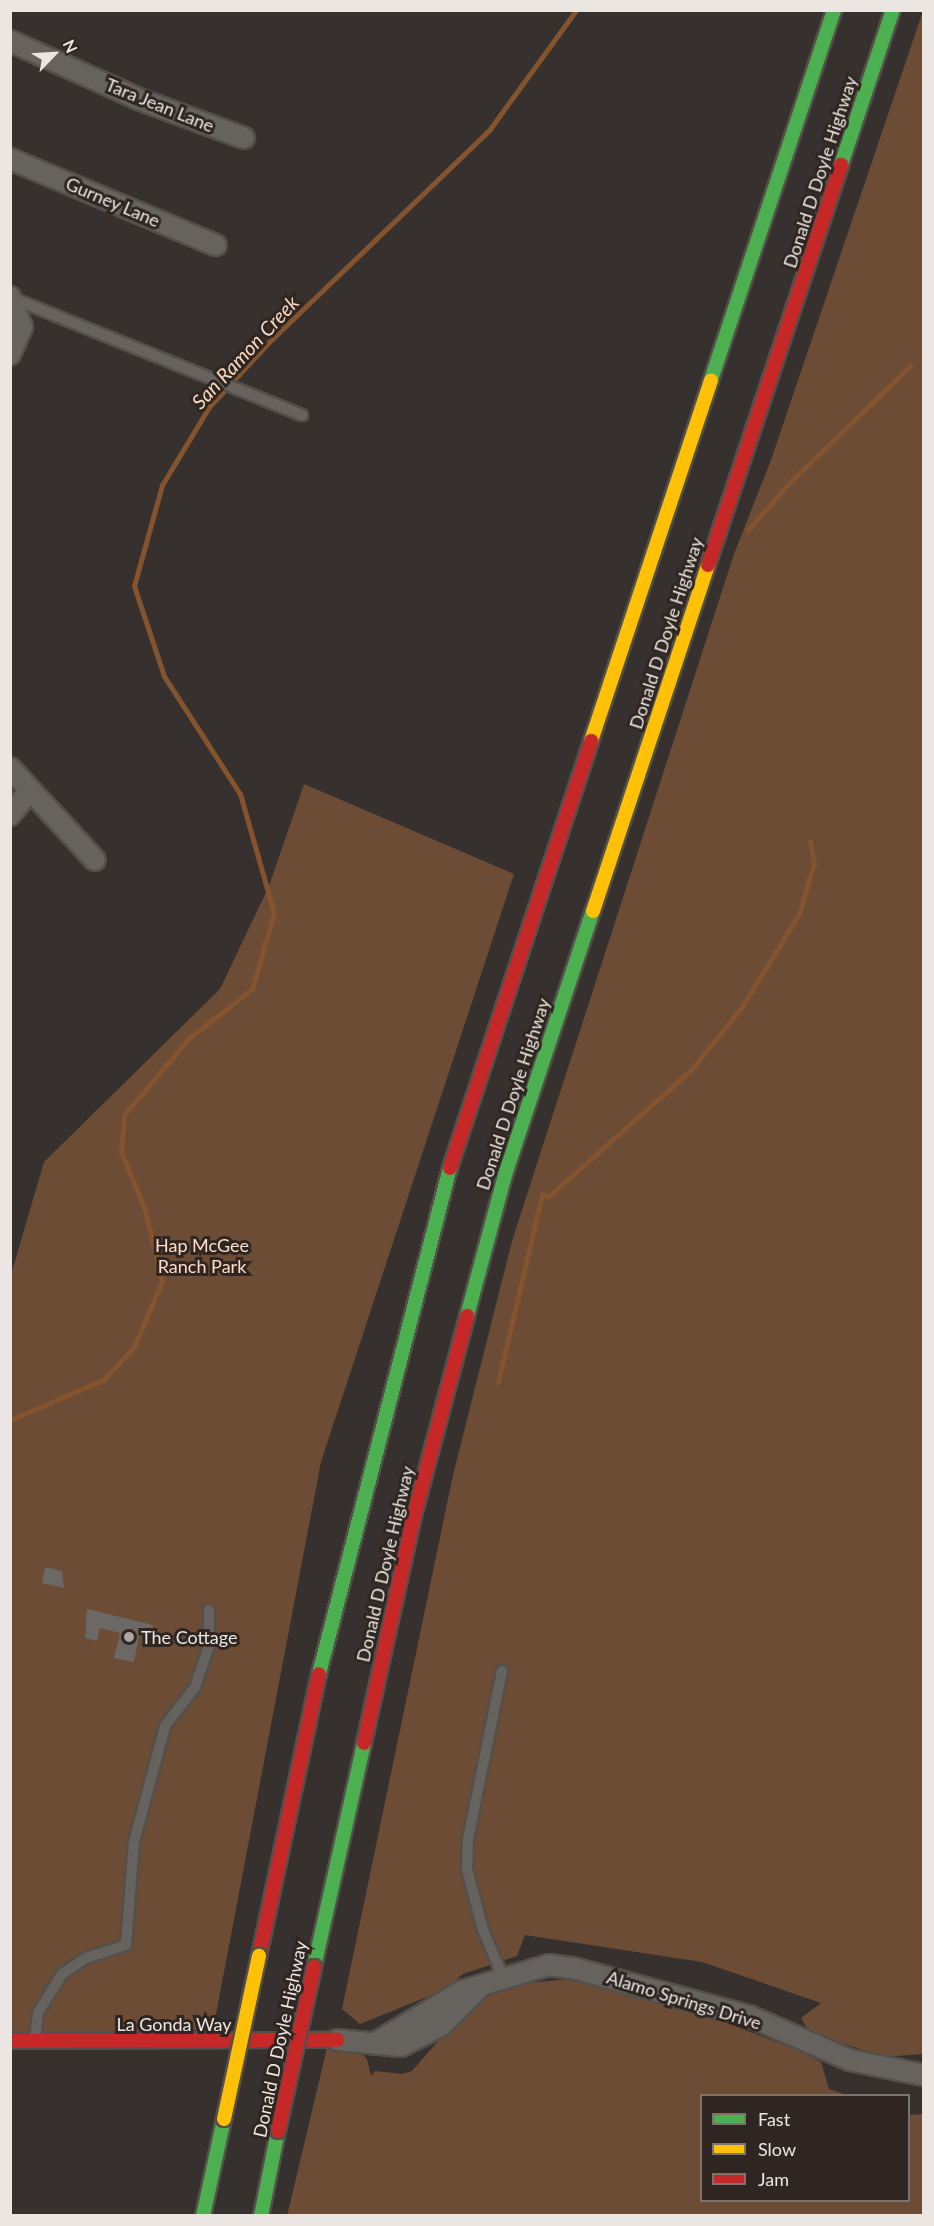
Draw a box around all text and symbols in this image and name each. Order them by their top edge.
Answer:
north arrow [24,24,84,84]
text: N [60,37,82,56]
street label: Tara Jean Lane [102,73,218,137]
street label: Donald D Doyle Highway [779,73,861,271]
street label: Gurney Lane [63,172,163,232]
water label: San Ramon Creek [186,290,304,414]
street label: Donald D Doyle Highway [625,534,707,732]
street label: Donald D Doyle Highway [472,995,554,1193]
park label: Hap McGee Ranch Park [155,1235,249,1278]
street label: Donald D Doyle Highway [352,1464,418,1664]
place label: The Cottage [141,1626,237,1648]
marker: The Cottage [122,1630,136,1644]
street label: Donald D Doyle Highway [249,1939,311,2139]
street label: Alamo Springs Drive [604,1966,764,2034]
street label: La Gonda Way [116,2013,232,2035]
legend [700,2094,910,2202]
text: Fast [758,2108,790,2130]
text: Slow [758,2138,796,2160]
text: Jam [758,2168,789,2190]

